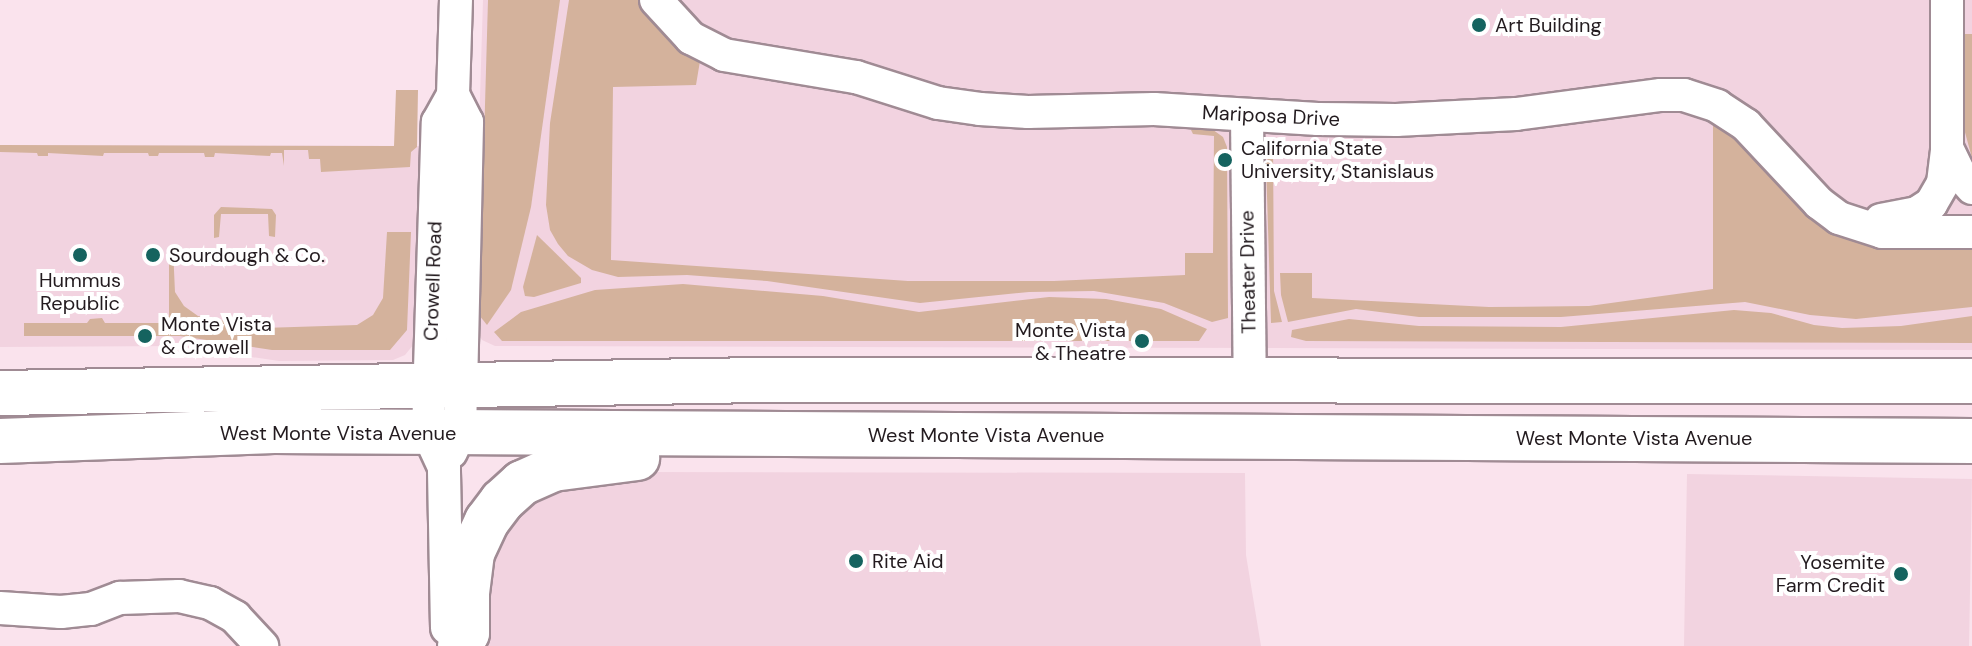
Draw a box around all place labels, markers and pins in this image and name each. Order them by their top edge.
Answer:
place label: Art Building [1495,13,1602,37]
marker: Art Building [1470,16,1488,34]
place label: California State University, Stanislaus [1241,136,1434,183]
marker: California State University, Stanislaus [1216,151,1234,169]
place label: Sourdough & Co. [169,243,325,267]
marker: Hummus Republic [71,246,89,264]
marker: Sourdough & Co. [144,246,162,264]
place label: Hummus Republic [39,268,121,315]
place label: Monte Vista & Crowell [161,312,272,359]
place label: Monte Vista & Theatre [1015,318,1126,365]
marker: Monte Vista & Crowell [136,327,154,345]
marker: Monte Vista & Theatre [1133,332,1151,350]
place label: Rite Aid [872,549,944,573]
place label: Yosemite Farm Credit [1776,550,1885,597]
marker: Rite Aid [847,552,865,570]
marker: Yosemite Farm Credit [1892,565,1910,583]

